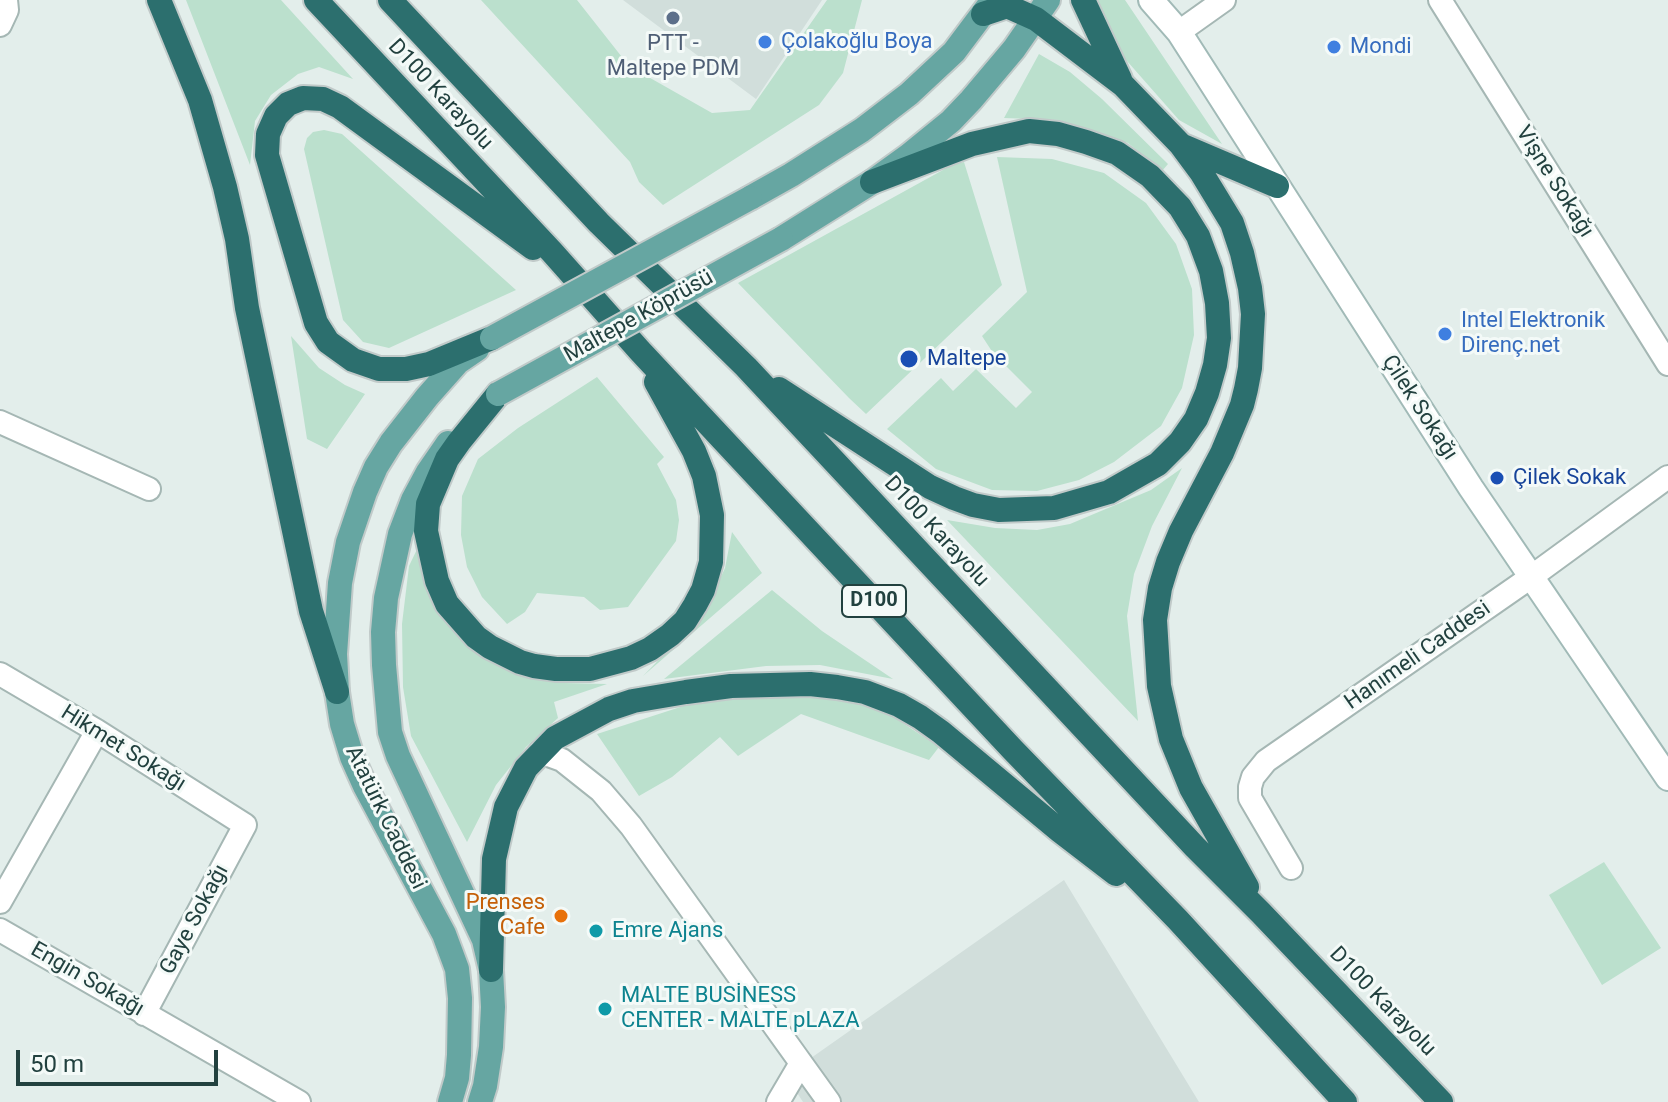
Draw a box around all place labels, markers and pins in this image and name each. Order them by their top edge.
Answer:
marker: PTT - Maltepe PDM [664,9,682,27]
place label: Çolakoğlu Boya [781,29,932,55]
place label: PTT - Maltepe PDM [607,31,739,82]
marker: Çolakoğlu Boya [756,33,774,51]
place label: Mondi [1350,34,1412,60]
marker: Mondi [1325,38,1343,56]
place label: Intel Elektronik Direnç.net [1461,308,1605,360]
marker: Intel Elektronik Direnç.net [1436,325,1454,343]
place label: Maltepe [927,346,1006,372]
marker: Maltepe [898,348,920,370]
place label: Çilek Sokak [1513,465,1626,491]
marker: Çilek Sokak [1488,469,1506,487]
place label: Prenses Cafe [466,890,545,942]
marker: Prenses Cafe [552,907,570,925]
place label: Emre Ajans [612,918,723,944]
marker: Emre Ajans [587,922,605,940]
place label: MALTE BUSİNESS CENTER - MALTE pLAZA [621,983,860,1034]
marker: MALTE BUSİNESS CENTER - MALTE pLAZA [596,1000,614,1018]

